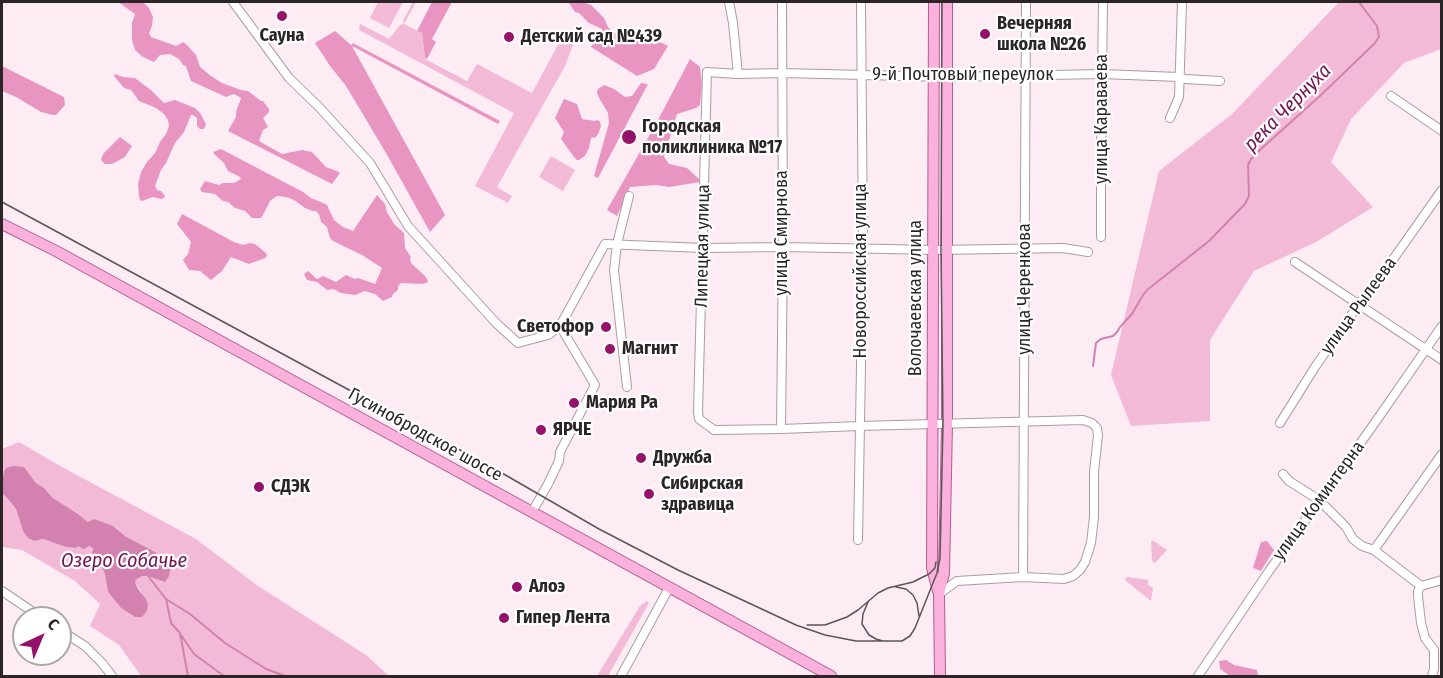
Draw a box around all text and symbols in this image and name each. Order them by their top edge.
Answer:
marker: Сауна [275,9,289,23]
place label: Вечерняя школа №26 [997,13,1086,56]
place label: Сауна [260,25,304,47]
place label: Детский сад №439 [521,26,662,48]
marker: Вечерняя школа №26 [978,27,992,41]
marker: Детский сад №439 [502,30,516,44]
street label: улица Караваева [1091,54,1113,184]
water label: река Чернуха [1239,59,1337,157]
street label: 9-й Почтовый переулок [872,64,1054,86]
place label: Городская поликлиника №17 [642,116,782,158]
marker: Городская поликлиника №17 [620,128,638,146]
street label: улица Смирнова [771,170,793,296]
street label: Новороссийская улица [850,183,872,359]
street label: Липецкая улица [691,184,715,308]
street label: Волочаевская улица [905,220,927,376]
street label: улица Черенкова [1014,223,1036,355]
street label: улица Рылеева [1316,253,1402,359]
place label: Светофор [517,316,594,338]
marker: Светофор [599,320,613,334]
place label: Магнит [622,338,678,360]
marker: Магнит [603,342,617,356]
street label: Гусинобродское шоссе [344,384,506,486]
place label: Мария Ра [586,392,658,414]
marker: Мария Ра [567,396,581,410]
place label: ЯРЧЕ [553,419,591,441]
marker: ЯРЧЕ [534,423,548,437]
street label: улица Коминтерна [1269,437,1369,565]
place label: Дружба [653,447,712,469]
marker: Дружба [634,451,648,465]
place label: Сибирская здравица [661,473,743,516]
place label: СДЭК [271,476,310,498]
marker: СДЭК [252,480,266,494]
marker: Сибирская здравица [642,487,656,501]
water label: Озеро Собачье [61,549,187,573]
place label: Алоэ [529,576,565,598]
marker: Алоэ [510,580,524,594]
north arrow [12,606,72,666]
place label: Гипер Лента [516,607,610,629]
marker: Гипер Лента [497,611,511,625]
text: С [44,614,63,634]

